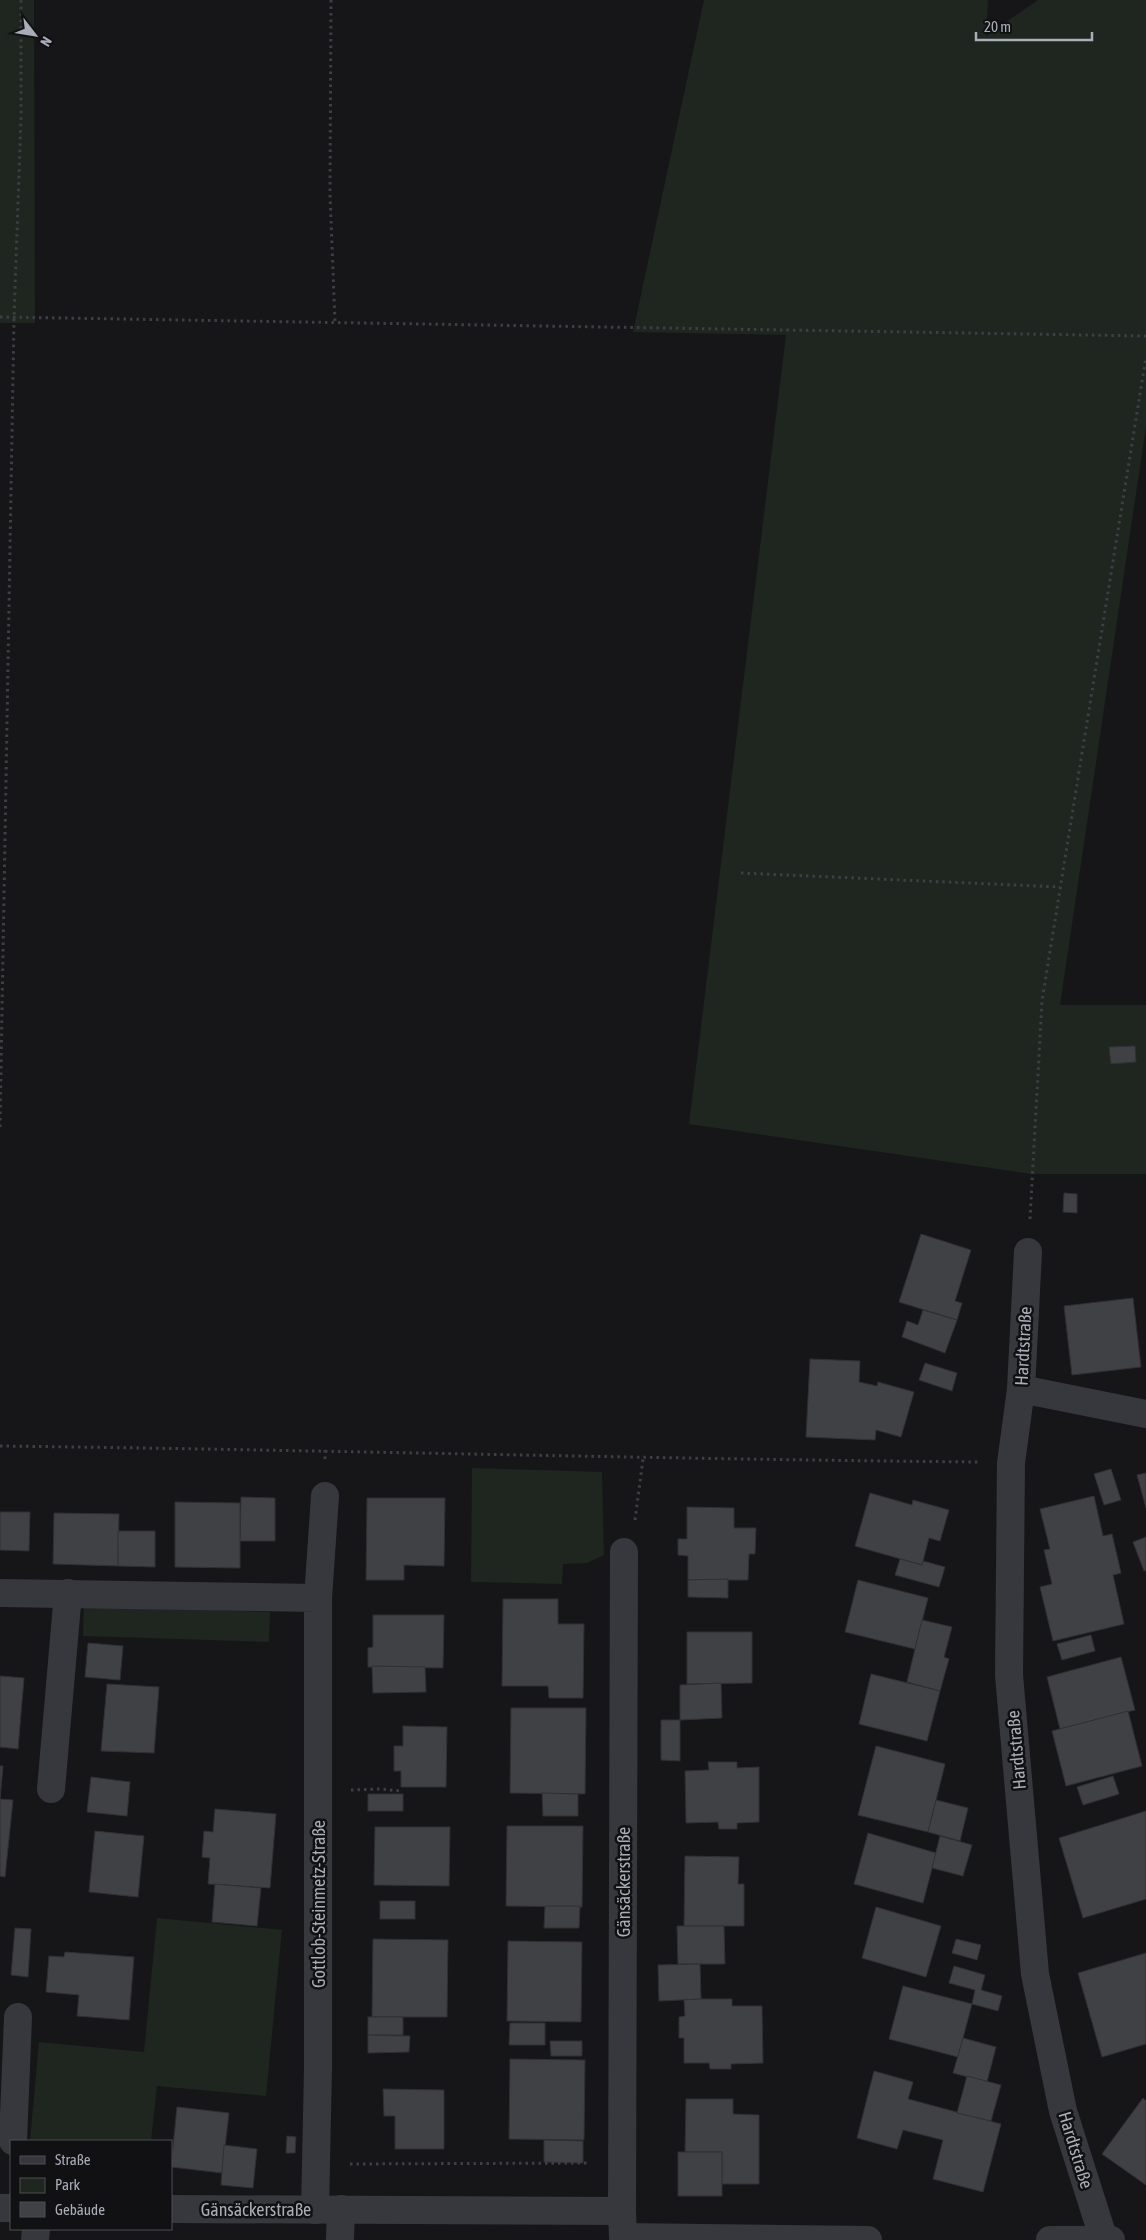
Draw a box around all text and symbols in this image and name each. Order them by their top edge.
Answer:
north arrow [10,10,60,60]
scale bar [976,10,1092,42]
text: 20 m [984,18,1011,35]
text: N [37,34,55,49]
street label: Hardtstraße [1010,1306,1036,1386]
street label: Hardtstraße [1002,1710,1030,1790]
street label: Gottlob-Steinmetz-Straße [308,1820,329,1988]
street label: Gänsäckerstraße [613,1827,634,1937]
street label: Hardtstraße [1054,2109,1098,2191]
legend [10,2140,172,2230]
text: Straße [55,2151,91,2168]
text: Park [55,2176,80,2193]
street label: Gänsäckerstraße [201,2199,311,2220]
text: Gebäude [55,2201,105,2218]

